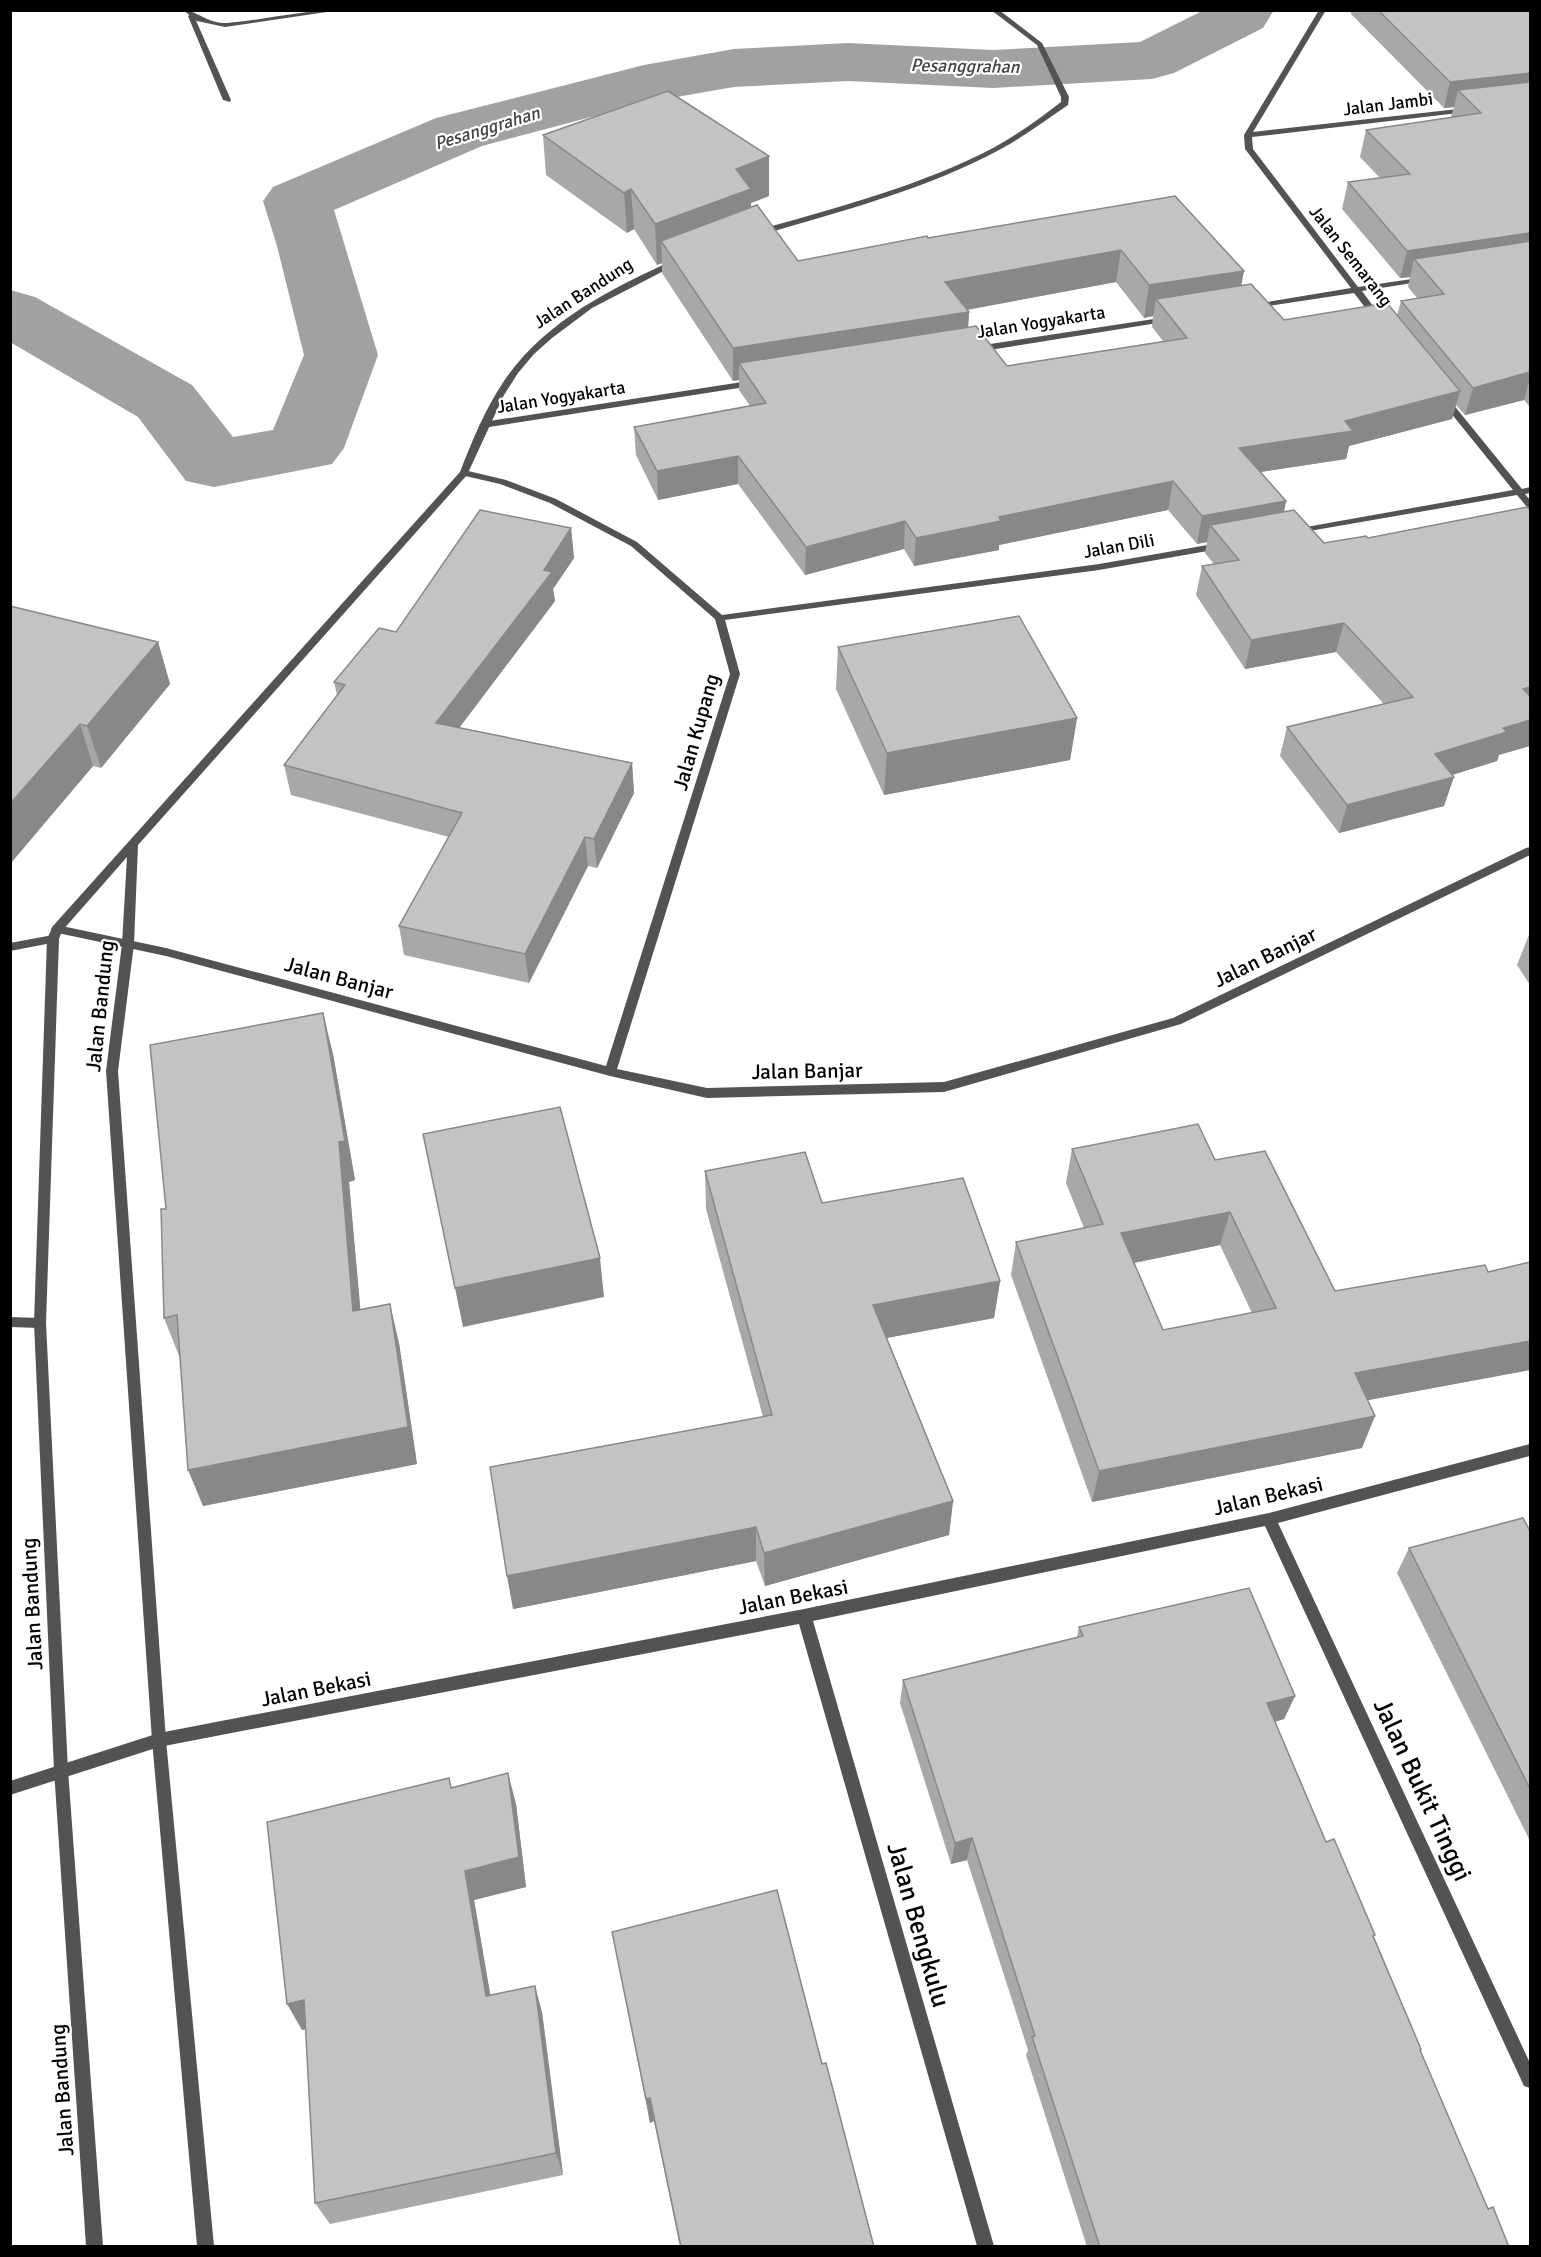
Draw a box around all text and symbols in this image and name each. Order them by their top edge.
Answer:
water label: Pesanggrahan [910,54,1021,78]
street label: Jalan Jambi [1342,88,1434,120]
water label: Pesanggrahan [432,101,543,154]
street label: Jalan Semarang [1305,201,1397,311]
street label: Jalan Bandung [529,253,637,333]
street label: Jalan Yogyakarta [975,301,1107,343]
street label: Jalan Yogyakarta [495,376,627,418]
street label: Jalan Dili [1082,529,1156,563]
street label: Jalan Kupang [667,671,725,793]
street label: Jalan Banjar [1209,921,1321,993]
street label: Jalan Bandung [80,939,120,1073]
street label: Jalan Banjar [282,951,396,1005]
street label: Jalan Banjar [751,1057,863,1085]
street label: Jalan Bekasi [1211,1471,1325,1521]
street label: Jalan Bandung [16,1537,48,1671]
street label: Jalan Bekasi [736,1574,850,1620]
street label: Jalan Bekasi [259,1666,373,1712]
street label: Jalan Bukit Tinggi [1366,1694,1478,1886]
street label: Jalan Bengkulu [879,1839,957,2011]
street label: Jalan Bandung [44,2023,80,2157]

